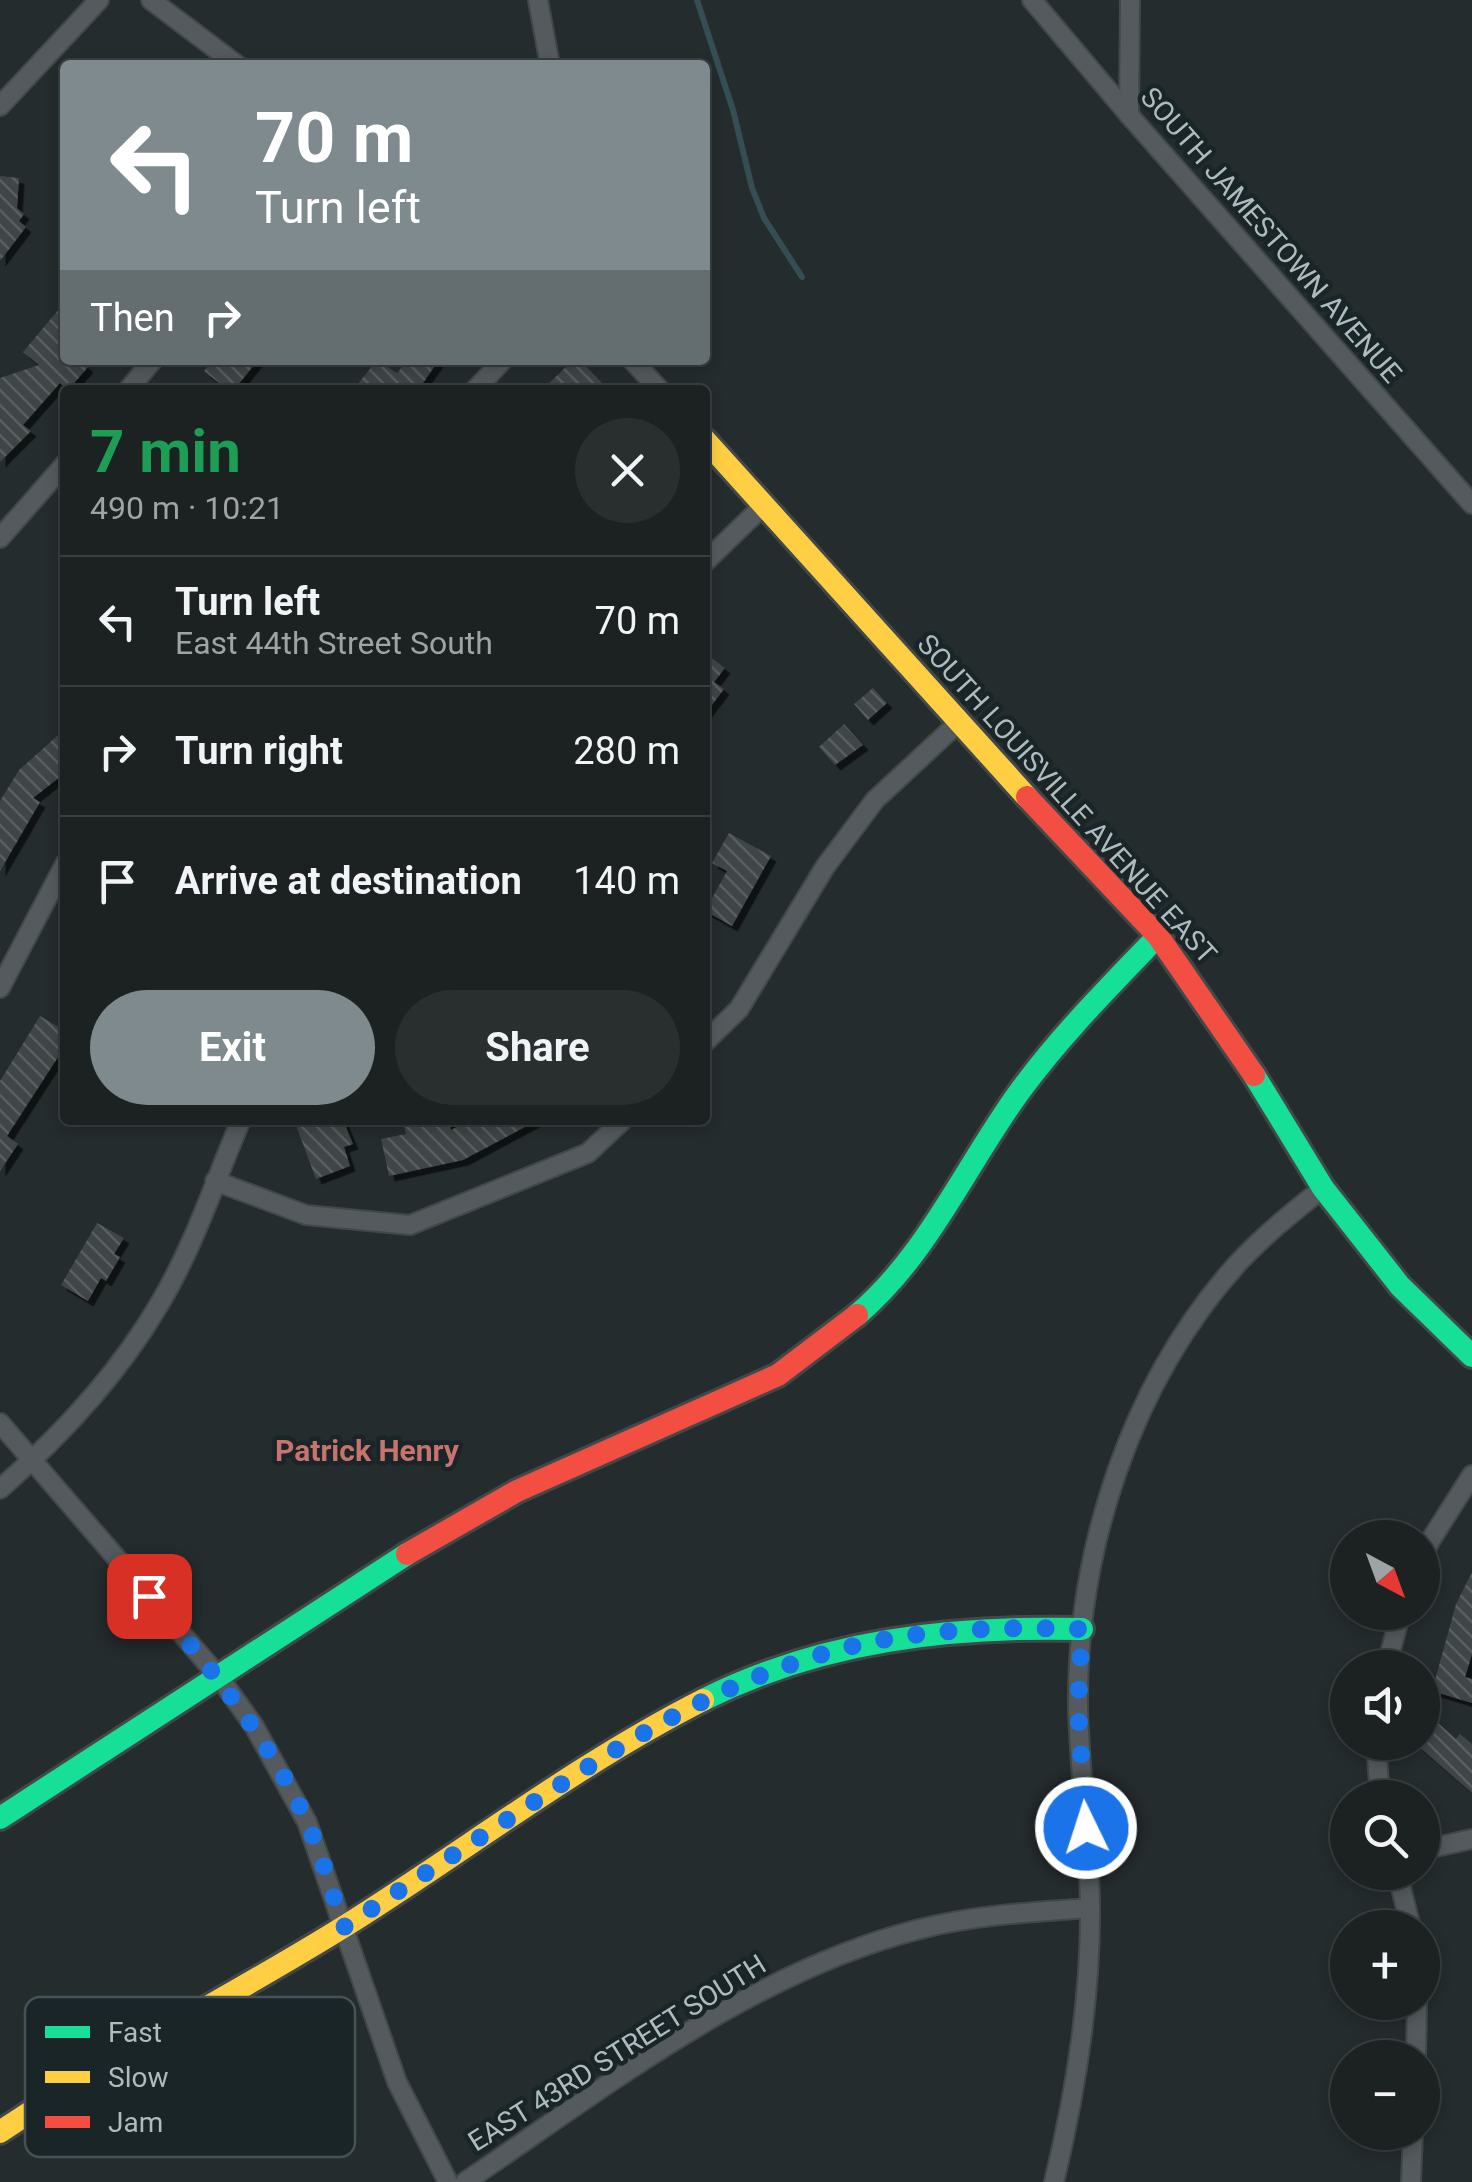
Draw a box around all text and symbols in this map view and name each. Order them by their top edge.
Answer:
street label: SOUTH JAMESTOWN AVENUE [1134,81,1408,389]
text: 70 m [255,97,413,179]
icon: left [90,100,220,230]
text: Turn left [255,181,421,234]
icon: right [195,290,250,345]
text: Then [90,296,175,340]
text: 7 min [90,416,241,487]
button: close [575,418,680,523]
text: 490 m · 10:21 [90,489,284,527]
text: Turn left [175,580,320,624]
icon: left [90,594,145,649]
text: 70 m [595,599,680,643]
text: East 44th Street South [175,624,493,662]
street label: SOUTH LOUISVILLE AVENUE EAST [910,628,1224,971]
icon: right [90,724,145,779]
text: Turn right [175,729,343,773]
text: 280 m [573,729,680,773]
icon: arrive [90,854,145,909]
text: Arrive at destination [175,859,522,903]
text: 140 m [573,859,680,903]
button: Exit [90,990,375,1105]
button: Share [395,990,680,1105]
district label: Patrick Henry [275,1433,460,1468]
north arrow [1330,1520,1440,1630]
map controls [1330,1520,1440,2150]
pin [107,1554,192,1639]
icon: arrive [122,1569,177,1624]
button: sound [1330,1650,1440,1760]
position arrow [1034,1776,1138,1880]
button: search [1330,1780,1440,1890]
button: + [1330,1910,1440,2020]
street label: EAST 43RD STREET SOUTH [462,1948,772,2158]
legend [25,1997,355,2157]
text: Fast [108,2016,162,2049]
button: − [1330,2040,1440,2150]
text: Slow [108,2061,168,2094]
text: Jam [108,2106,163,2139]

